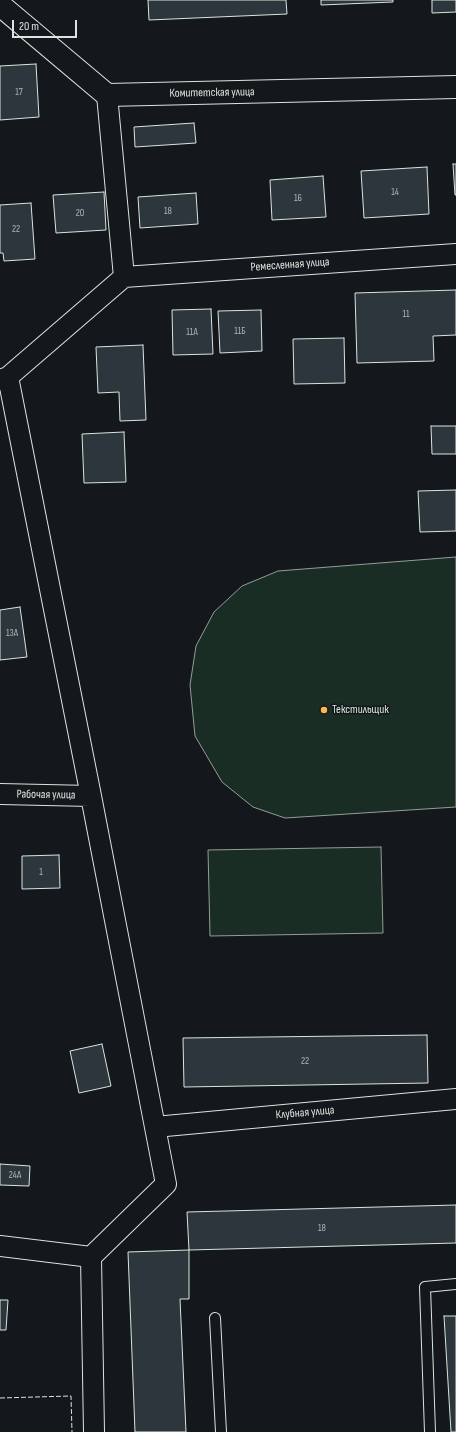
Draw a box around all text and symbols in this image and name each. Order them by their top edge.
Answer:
scale bar [14,12,79,38]
text: 20 m [19,19,39,34]
street label: Комитетская улица [169,85,255,101]
house number: 17 [15,86,23,98]
house number: 14 [391,186,399,198]
house number: 16 [294,192,302,204]
house number: 18 [164,205,172,217]
house number: 20 [76,207,84,219]
house number: 22 [12,223,20,235]
street label: Ремесленная улица [250,255,330,275]
house number: 11 [403,308,409,320]
house number: 11Б [234,325,246,337]
house number: 11А [186,326,198,338]
house number: 13А [6,627,18,639]
place label: Текстильщик [332,703,389,717]
marker: Текстильщик [319,705,329,715]
street label: Рабочая улица [16,787,76,803]
house number: 1 [39,866,43,878]
house number: 22 [301,1055,309,1067]
street label: Клубная улица [275,1103,335,1123]
house number: 24А [9,1169,21,1181]
house number: 18 [318,1222,326,1234]

